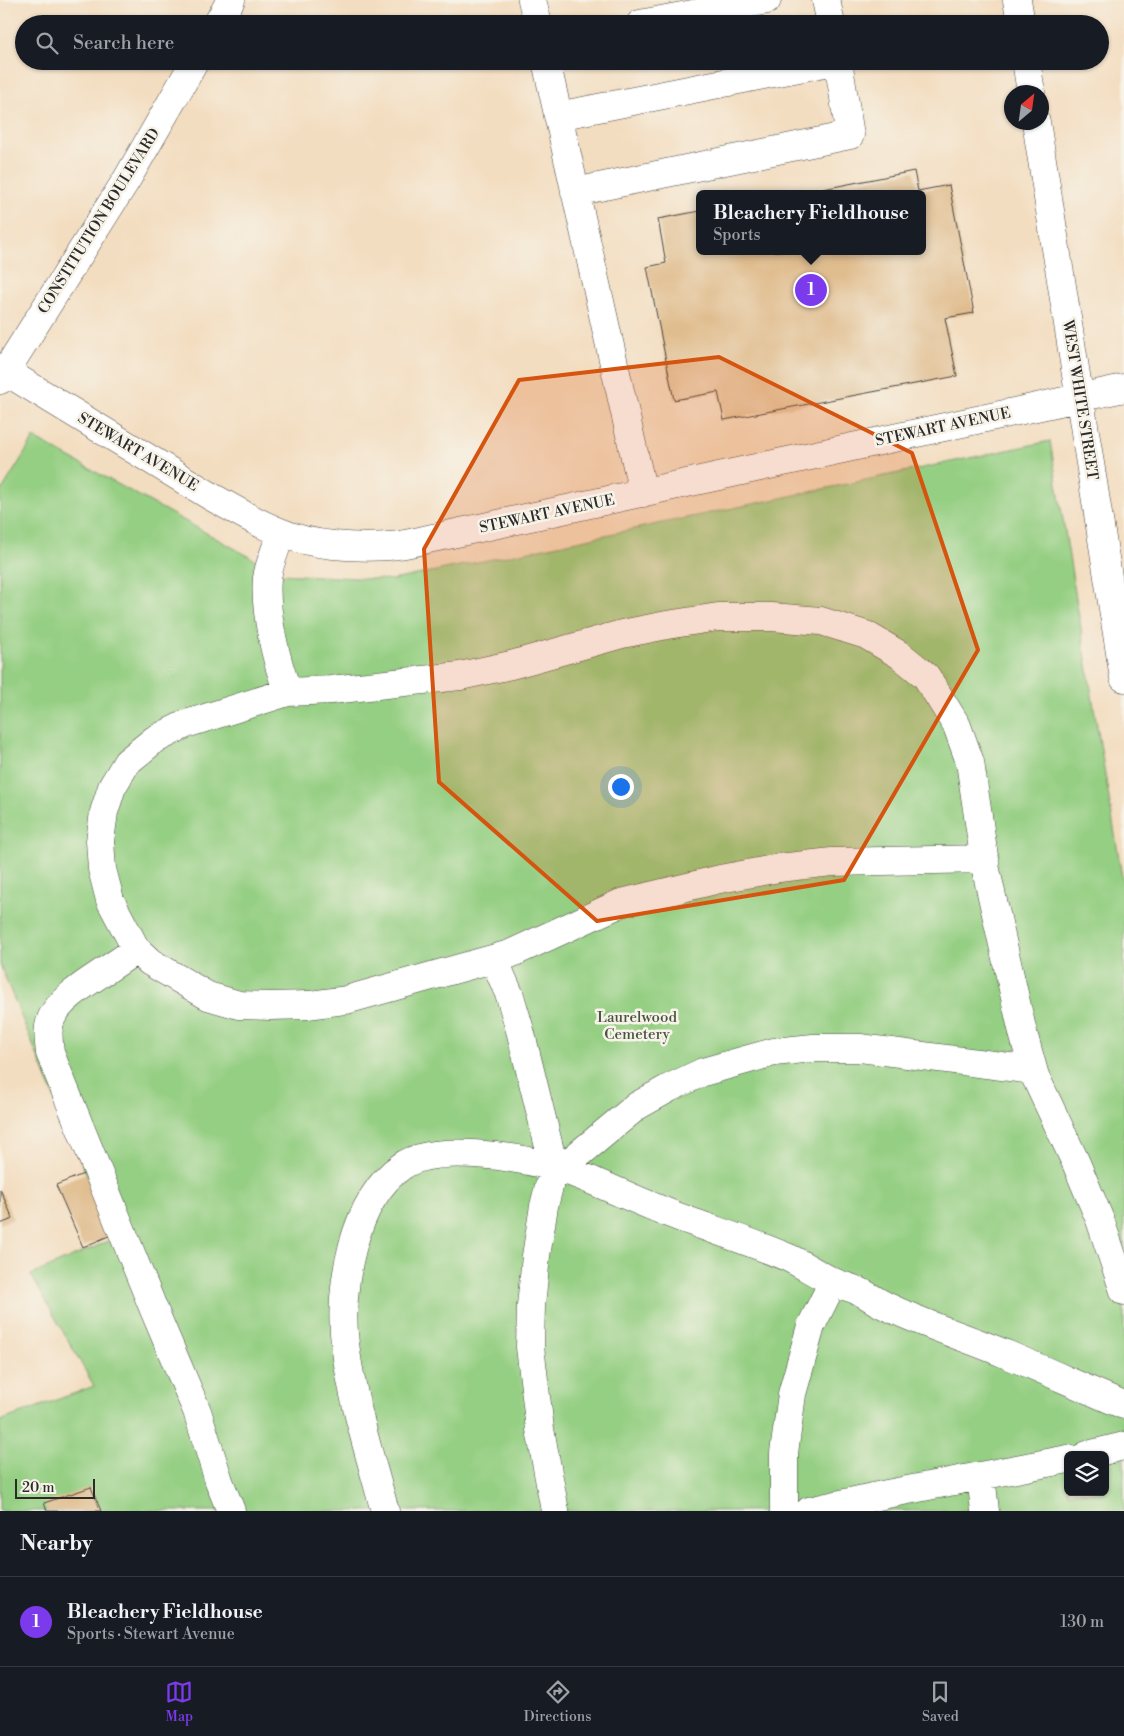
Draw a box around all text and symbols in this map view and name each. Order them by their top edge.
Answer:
search box [15,15,1109,70]
icon: search [33,29,61,57]
text: Search here [73,31,174,55]
north arrow [1004,85,1049,130]
street label: CONSTITUTION BOULEVARD [34,125,164,317]
popup [696,190,926,255]
text: Bleachery Fieldhouse [713,201,909,225]
text: Sports [713,225,761,245]
pin: 1 [795,271,827,309]
street label: WEST WHITE STREET [1058,318,1102,482]
street label: STEWART AVENUE [874,403,1012,451]
street label: STEWART AVENUE [74,408,202,496]
street label: STEWART AVENUE [478,490,616,538]
your location [608,774,634,800]
park label: Laurelwood Cemetery [597,1008,677,1044]
map controls [1064,1451,1109,1496]
button: layers [1064,1451,1109,1496]
scale bar [15,1476,95,1499]
text: 20 m [22,1479,54,1497]
text: Nearby [20,1531,93,1557]
text: Bleachery Fieldhouse [67,1600,263,1624]
text: 1 [32,1612,40,1632]
text: 130 m [1060,1612,1104,1632]
text: Sports · Stewart Avenue [67,1624,235,1644]
tab: Map [165,1678,193,1726]
tab: Directions [524,1678,591,1726]
tab: Saved [922,1678,959,1726]

